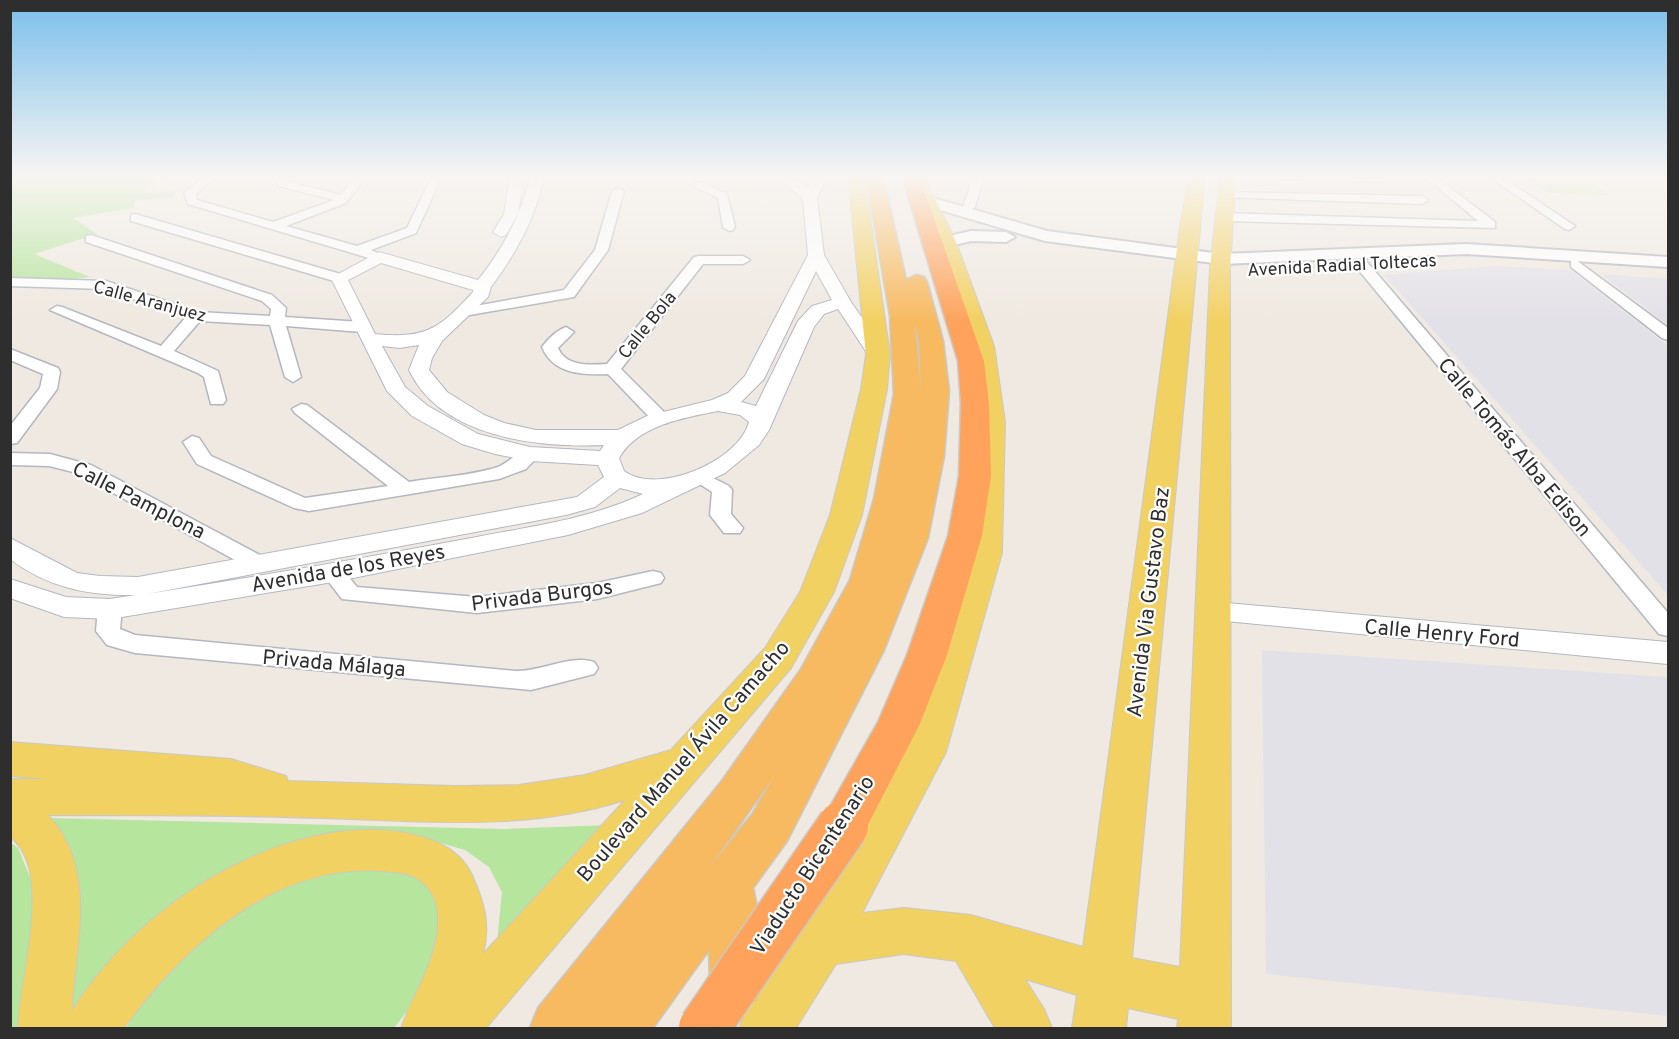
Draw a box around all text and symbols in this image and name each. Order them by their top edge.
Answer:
street label: Avenida Radial Toltecas [1247,250,1437,283]
street label: Calle Aranjuez [91,276,209,329]
street label: Calle Bola [614,287,682,365]
street label: Calle Tomás Alba Edison [1431,353,1597,543]
street label: Calle Pamplona [67,456,209,547]
street label: Avenida Via Gustavo Baz [1122,485,1177,719]
street label: Avenida de los Reyes [249,539,447,600]
street label: Privada Burgos [470,574,615,619]
street label: Calle Henry Ford [1363,614,1521,655]
street label: Boulevard Manuel Ávila Camacho [571,635,796,888]
street label: Privada Málaga [261,645,407,684]
street label: Viaducto Bicentenario [745,771,881,961]

